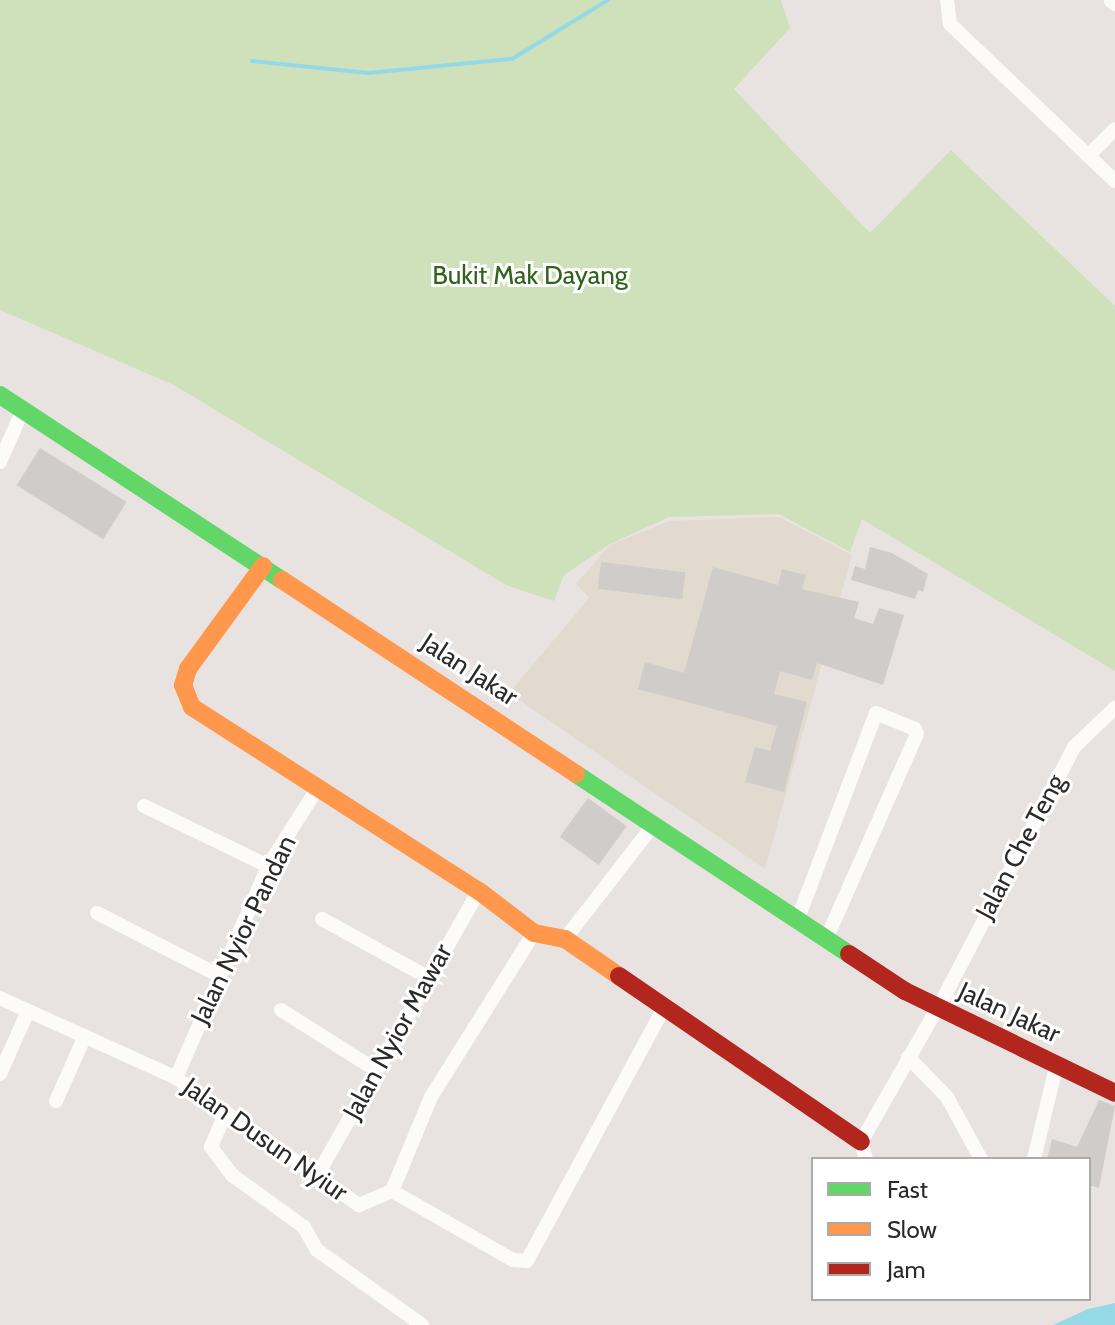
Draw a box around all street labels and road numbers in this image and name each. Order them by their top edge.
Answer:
street label: Jalan Jakar [415,627,523,713]
street label: Jalan Che Teng [970,769,1072,925]
street label: Jalan Nyior Pandan [185,831,303,1029]
street label: Jalan Nyior Mawar [337,939,459,1125]
street label: Jalan Jakar [953,976,1065,1050]
street label: Jalan Dusun Nyiur [177,1072,353,1208]

